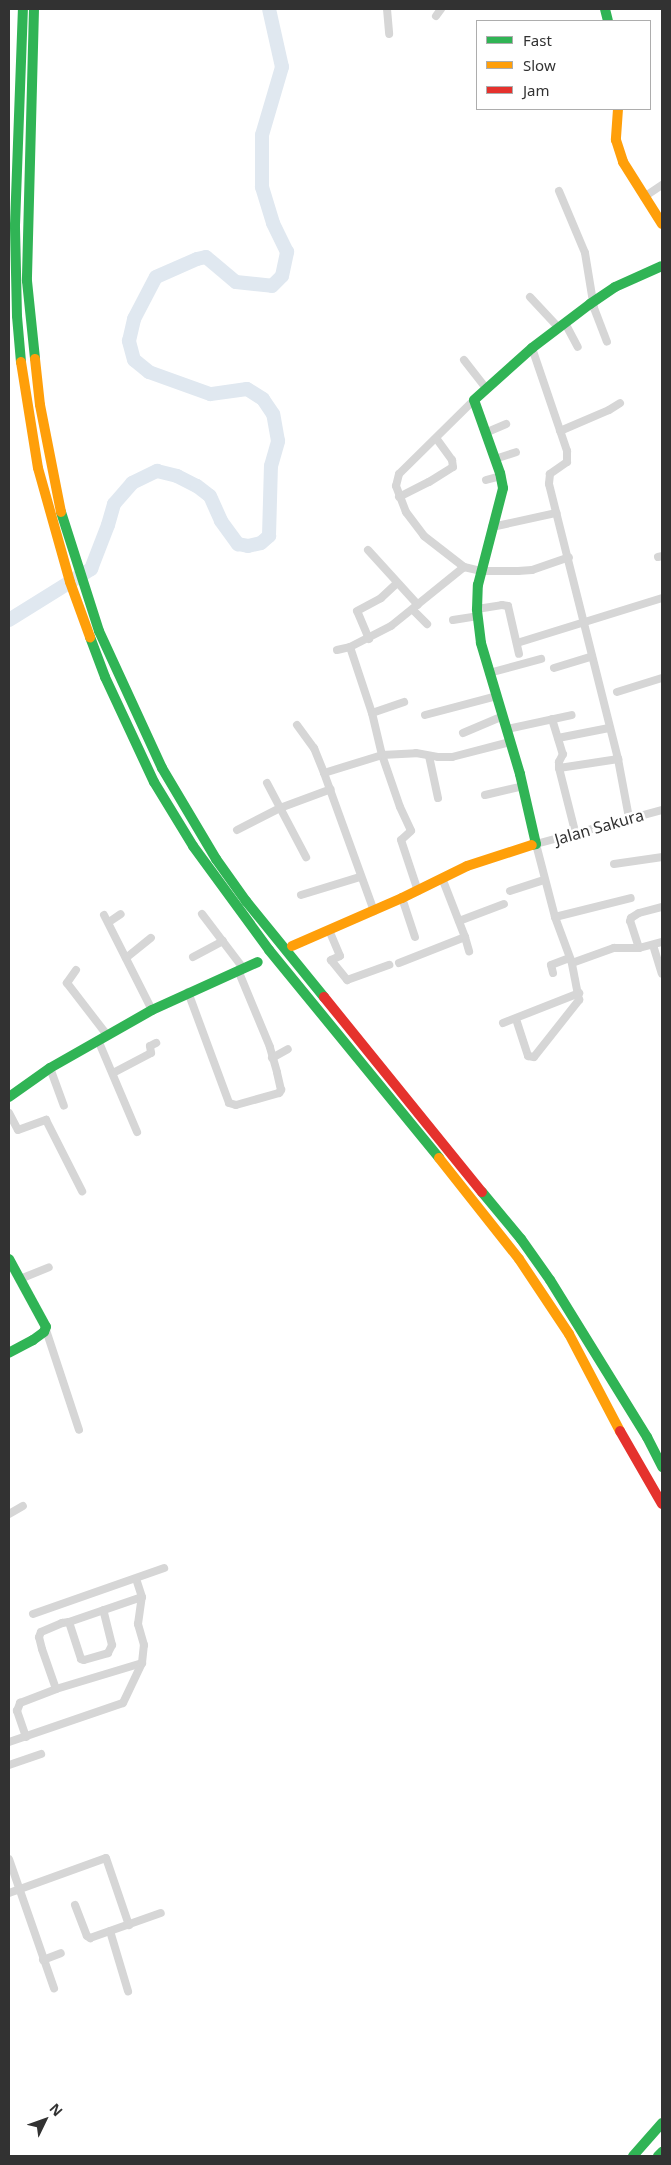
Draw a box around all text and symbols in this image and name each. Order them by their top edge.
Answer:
legend [476,20,651,110]
text: Fast [523,30,552,50]
text: Slow [523,55,556,75]
text: Jam [523,80,550,100]
street label: Jalan Sakura [552,805,646,849]
north arrow [20,2095,70,2145]
text: N [46,2099,67,2120]

